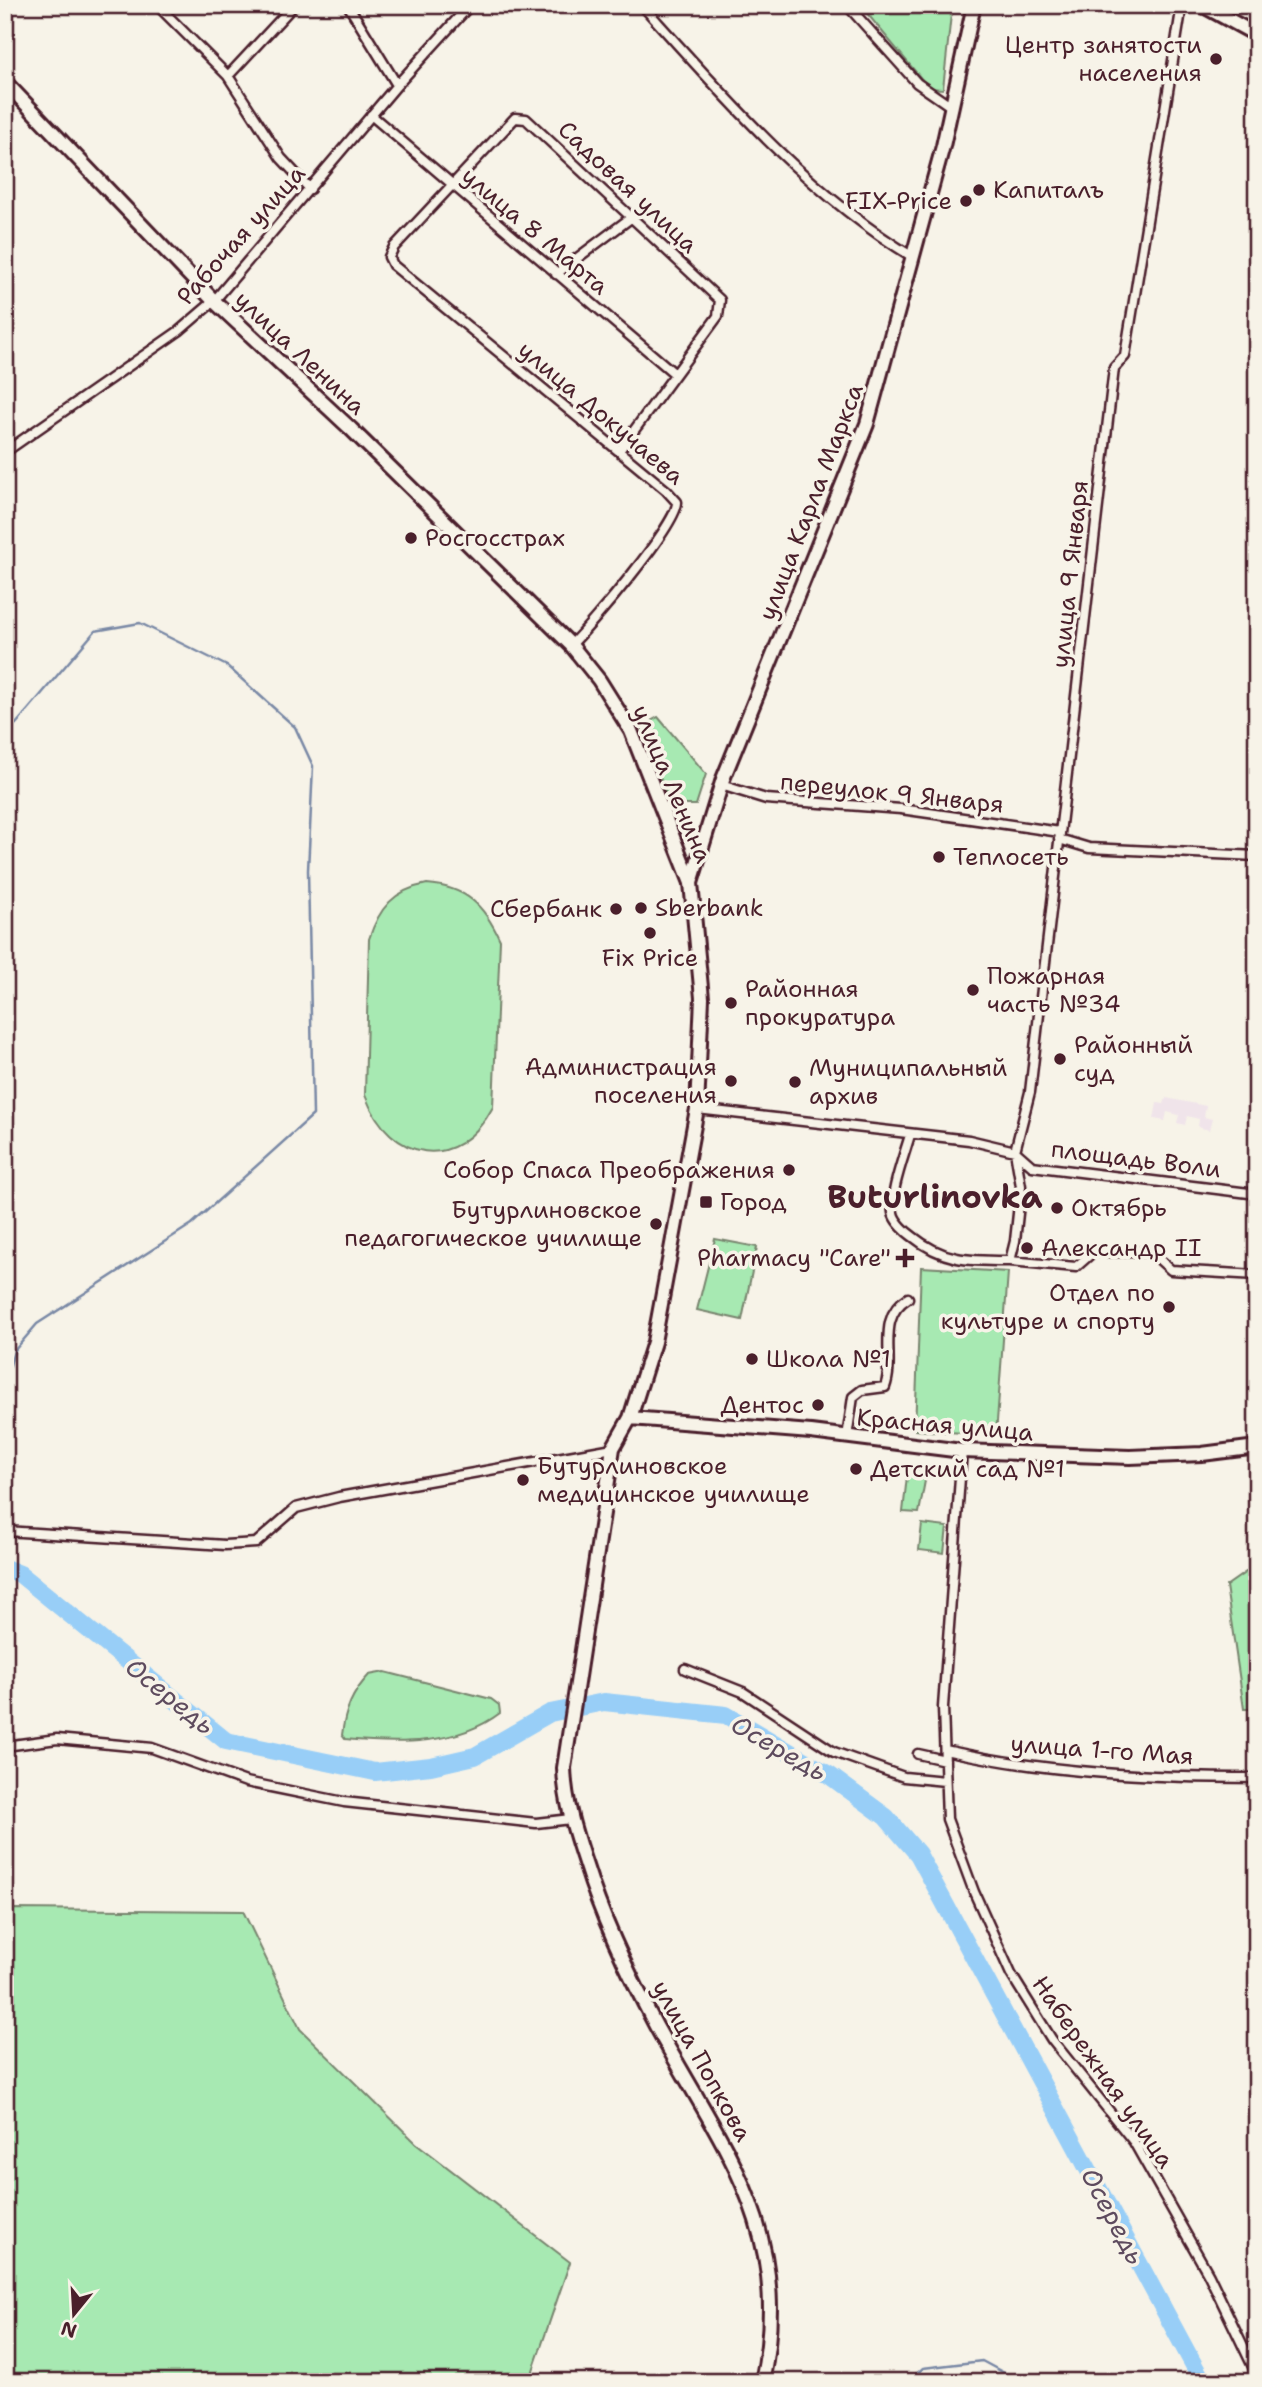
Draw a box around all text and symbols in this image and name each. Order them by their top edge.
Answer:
place label: Центр занятости населения [1005,29,1202,89]
marker: Центр занятости населения [1208,51,1224,67]
street label: Садовая улица [551,114,705,260]
street label: Рабочая улица [170,158,312,312]
street label: улица 8 Марта [455,160,615,302]
place label: Капиталъ [993,174,1104,206]
marker: Капиталъ [971,182,987,198]
place label: FIX-Price [845,185,952,217]
marker: FIX-Price [958,193,974,209]
street label: улица Ленина [227,284,373,422]
street label: улица Докучаева [511,334,691,492]
street label: улица Карла Маркса [751,379,871,625]
street label: улица 9 Января [1044,479,1096,669]
place label: Росгосстрах [425,522,565,554]
marker: Росгосстрах [403,530,419,546]
street label: улица Ленина [624,700,720,868]
street label: переулок 9 Января [779,765,1005,821]
place label: Теплосеть [953,841,1069,873]
marker: Теплосеть [931,849,947,865]
place label: Sberbank [655,892,764,924]
place label: Сбербанк [490,893,602,925]
marker: Sberbank [633,900,649,916]
marker: Сбербанк [608,901,624,917]
marker: Fix Price [642,925,658,941]
place label: Fix Price [602,942,698,974]
place label: Пожарная часть №34 [987,960,1120,1020]
place label: Районная прокуратура [745,973,895,1033]
marker: Пожарная часть №34 [965,982,981,998]
marker: Районная прокуратура [723,995,739,1011]
place label: Районный суд [1074,1029,1193,1089]
place label: Администрация поселения [525,1051,717,1111]
marker: Районный суд [1052,1051,1068,1067]
place label: Муниципальный архив [809,1052,1008,1112]
marker: Администрация поселения [723,1073,739,1089]
marker: Муниципальный архив [787,1074,803,1090]
street label: площадь Воли [1049,1133,1223,1185]
place label: Собор Спаса Преображения [443,1154,775,1186]
marker: Собор Спаса Преображения [781,1162,797,1178]
district label: Buturlinovka [827,1175,1043,1218]
place label: Город [720,1186,787,1218]
place label: Октябрь [1071,1192,1167,1224]
place label: Бутурлиновское педагогическое училище [344,1194,642,1254]
marker: Город [698,1194,714,1210]
marker: Октябрь [1049,1200,1065,1216]
marker: Бутурлиновское педагогическое училище [648,1216,664,1232]
place label: Александр II [1041,1232,1202,1264]
marker: Александр II [1019,1240,1035,1256]
place label: Pharmacy "Care" [697,1242,891,1274]
marker: Pharmacy "Care" [897,1250,913,1266]
place label: Отдел по культуре и спорту [941,1277,1155,1337]
marker: Отдел по культуре и спорту [1161,1299,1177,1315]
place label: Школа №1 [766,1343,891,1375]
marker: Школа №1 [744,1351,760,1367]
place label: Дентос [721,1389,804,1421]
marker: Дентос [810,1397,826,1413]
street label: Красная улица [855,1401,1035,1449]
place label: Бутурлиновское медицинское училище [537,1450,810,1510]
place label: Детский сад №1 [870,1453,1065,1485]
marker: Детский сад №1 [848,1461,864,1477]
marker: Бутурлиновское медицинское училище [515,1472,531,1488]
water label: Осередь [118,1649,222,1742]
water label: Осередь [725,1706,834,1789]
street label: улица 1-го Мая [1009,1728,1195,1772]
street label: Набережная улица [1025,1970,1181,2175]
street label: улица Попкова [645,1975,759,2147]
water label: Осередь [1073,2161,1154,2270]
north arrow [38,2278,108,2348]
text: N [58,2315,80,2344]

